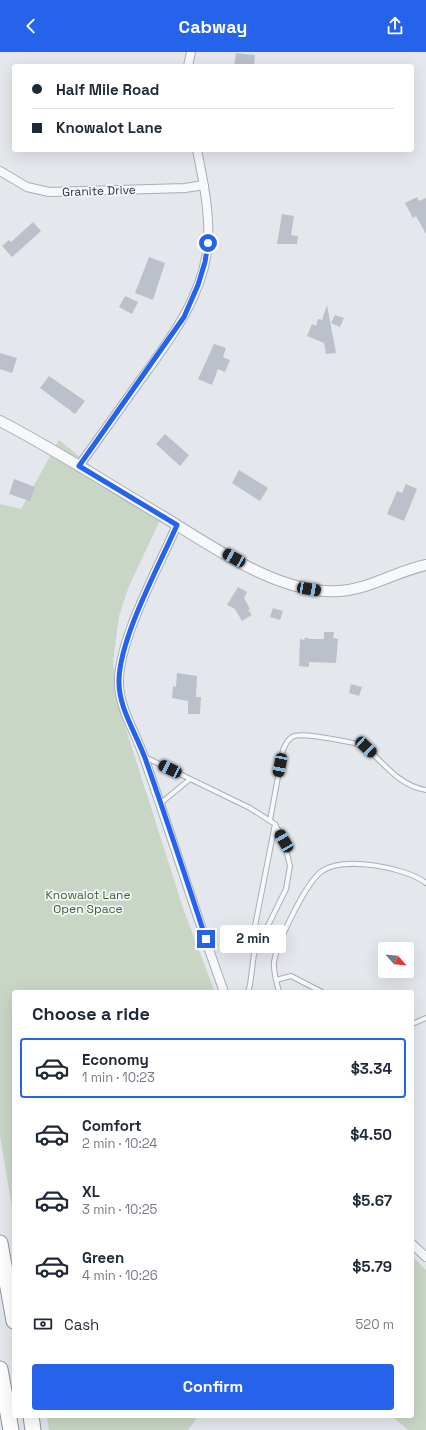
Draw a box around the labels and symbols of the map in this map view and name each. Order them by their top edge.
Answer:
street label: Granite Drive [62,182,136,200]
route start [199,234,217,252]
car [221,547,247,569]
car [296,581,322,597]
car [353,734,379,760]
car [272,752,288,778]
car [157,758,183,780]
car [273,828,295,854]
park label: Knowalot Lane Open Space [45,887,131,917]
callout: 2 min [220,925,286,953]
route end [197,930,215,948]
north arrow [378,942,414,978]

